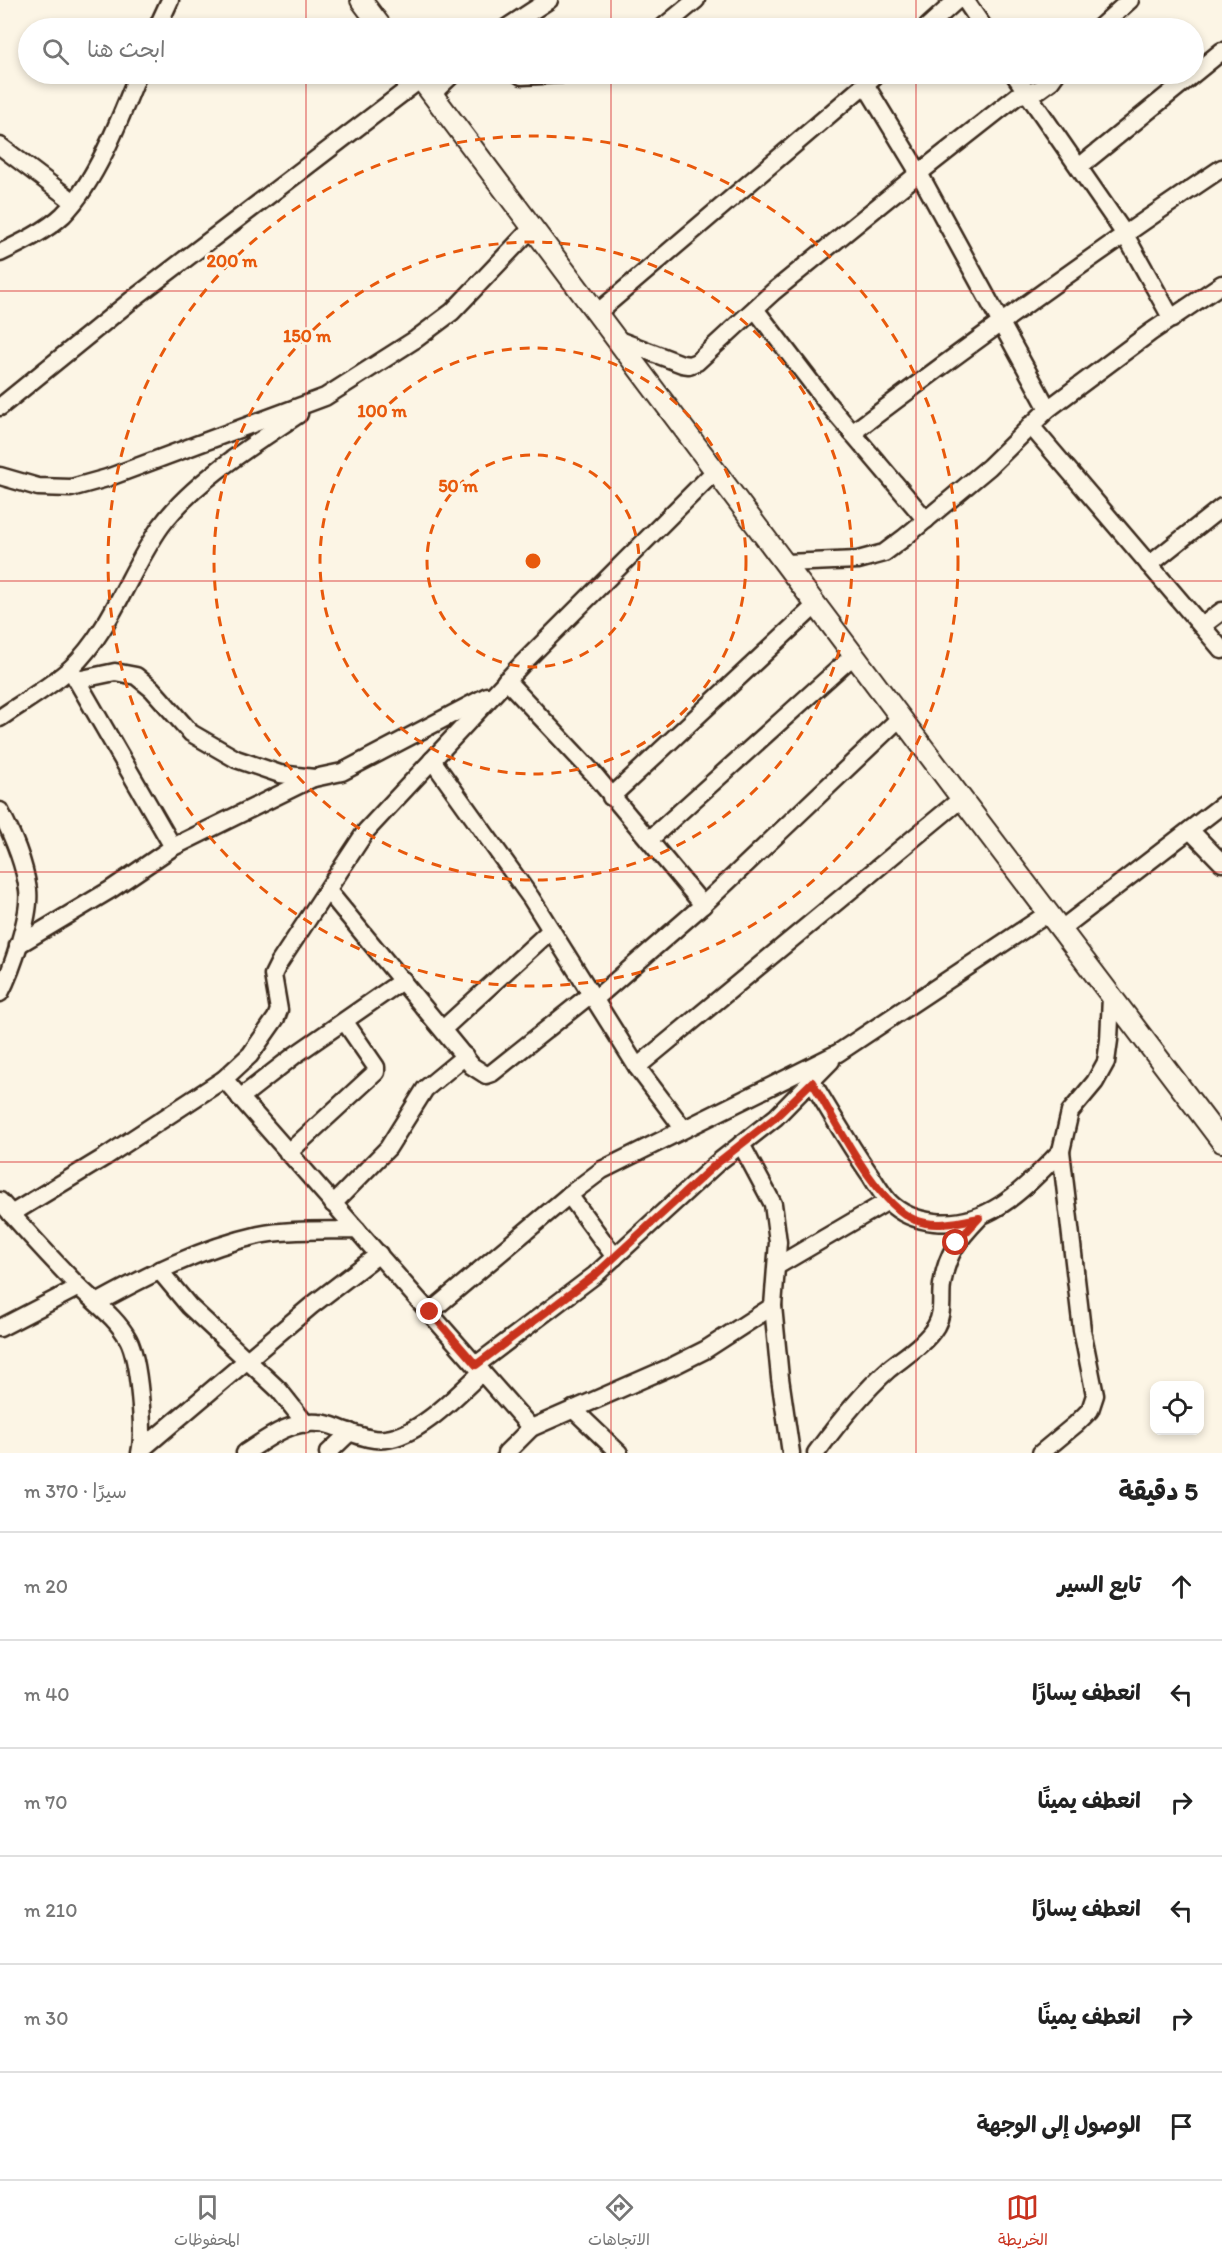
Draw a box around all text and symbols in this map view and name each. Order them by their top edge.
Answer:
search box [18,18,1204,84]
icon: search [39,35,72,68]
text: ابحث هنا [87,36,166,63]
text: 200 m [207,250,258,272]
text: 150 m [283,325,332,347]
text: 100 m [357,400,408,422]
text: 50 m [438,475,479,497]
centre of rings [523,551,543,571]
route start [942,1229,968,1255]
route end [416,1298,442,1324]
map controls [1150,1381,1204,1435]
button: locate [1150,1381,1204,1435]
text: 5 دقيقة [1119,1475,1198,1507]
text: سيرًا · 370 m [24,1479,127,1503]
icon: ahead [1165,1570,1198,1603]
text: تابع السير [1058,1571,1141,1598]
text: 20 m [24,1574,68,1598]
icon: left [1165,1678,1198,1711]
text: انعطف يسارًا [1032,1679,1141,1706]
text: 40 m [24,1682,70,1706]
icon: right [1165,1786,1198,1819]
text: انعطف يمينًا [1038,1787,1141,1814]
text: 70 m [24,1790,68,1814]
icon: left [1165,1894,1198,1927]
text: انعطف يسارًا [1032,1895,1141,1922]
text: 210 m [24,1898,77,1922]
icon: right [1165,2002,1198,2035]
text: انعطف يمينًا [1038,2003,1141,2030]
text: 30 m [24,2006,69,2030]
icon: arrive [1165,2110,1198,2143]
text: الوصول إلى الوجهة [976,2111,1141,2138]
tab: المحفوظات [174,2191,240,2254]
tab: الاتجاهات [588,2191,650,2254]
tab: الخريطة [998,2191,1048,2254]

